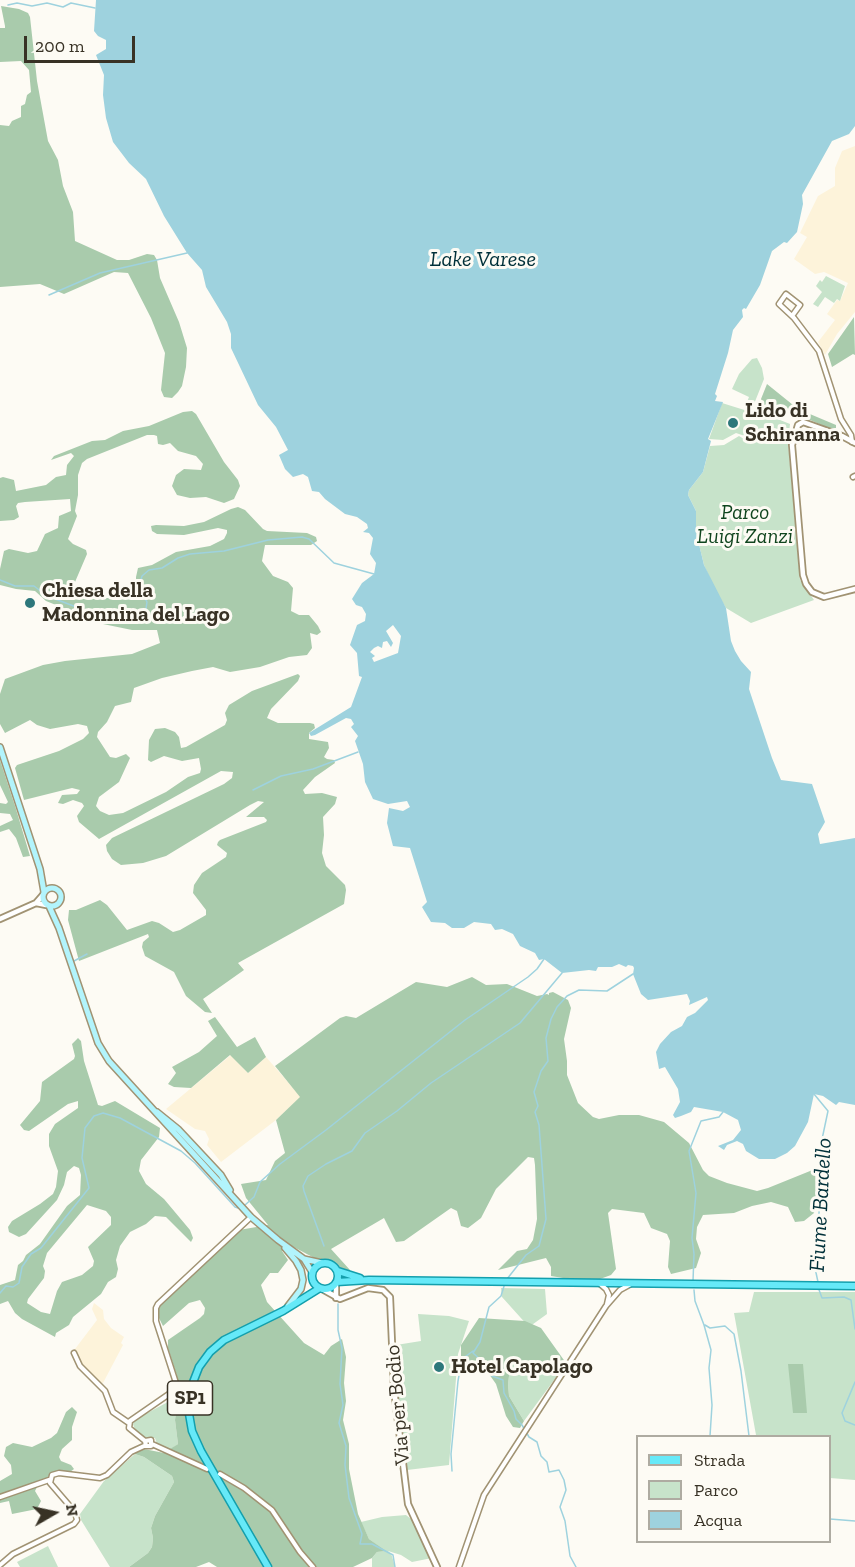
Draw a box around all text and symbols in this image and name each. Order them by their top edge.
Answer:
scale bar [27,24,138,62]
text: 200 m [35,35,85,57]
water label: Lake Varese [430,247,536,273]
place label: Lido di Schiranna [745,398,840,448]
marker: Lido di Schiranna [726,416,740,430]
park label: Parco Luigi Zanzi [697,500,793,550]
place label: Chiesa della Madonnina del Lago [42,578,230,628]
marker: Chiesa della Madonnina del Lago [23,596,37,610]
water label: Fiume Bardello [804,1137,838,1273]
street label: Via per Bodio [380,1344,416,1466]
place label: Hotel Capolago [451,1354,593,1380]
marker: Hotel Capolago [432,1360,446,1374]
road number: SP1 [168,1381,213,1415]
legend [636,1435,831,1543]
text: Strada [694,1449,745,1471]
text: Parco [694,1479,738,1501]
north arrow [24,1483,84,1543]
text: N [62,1503,83,1518]
text: Acqua [694,1509,742,1531]

